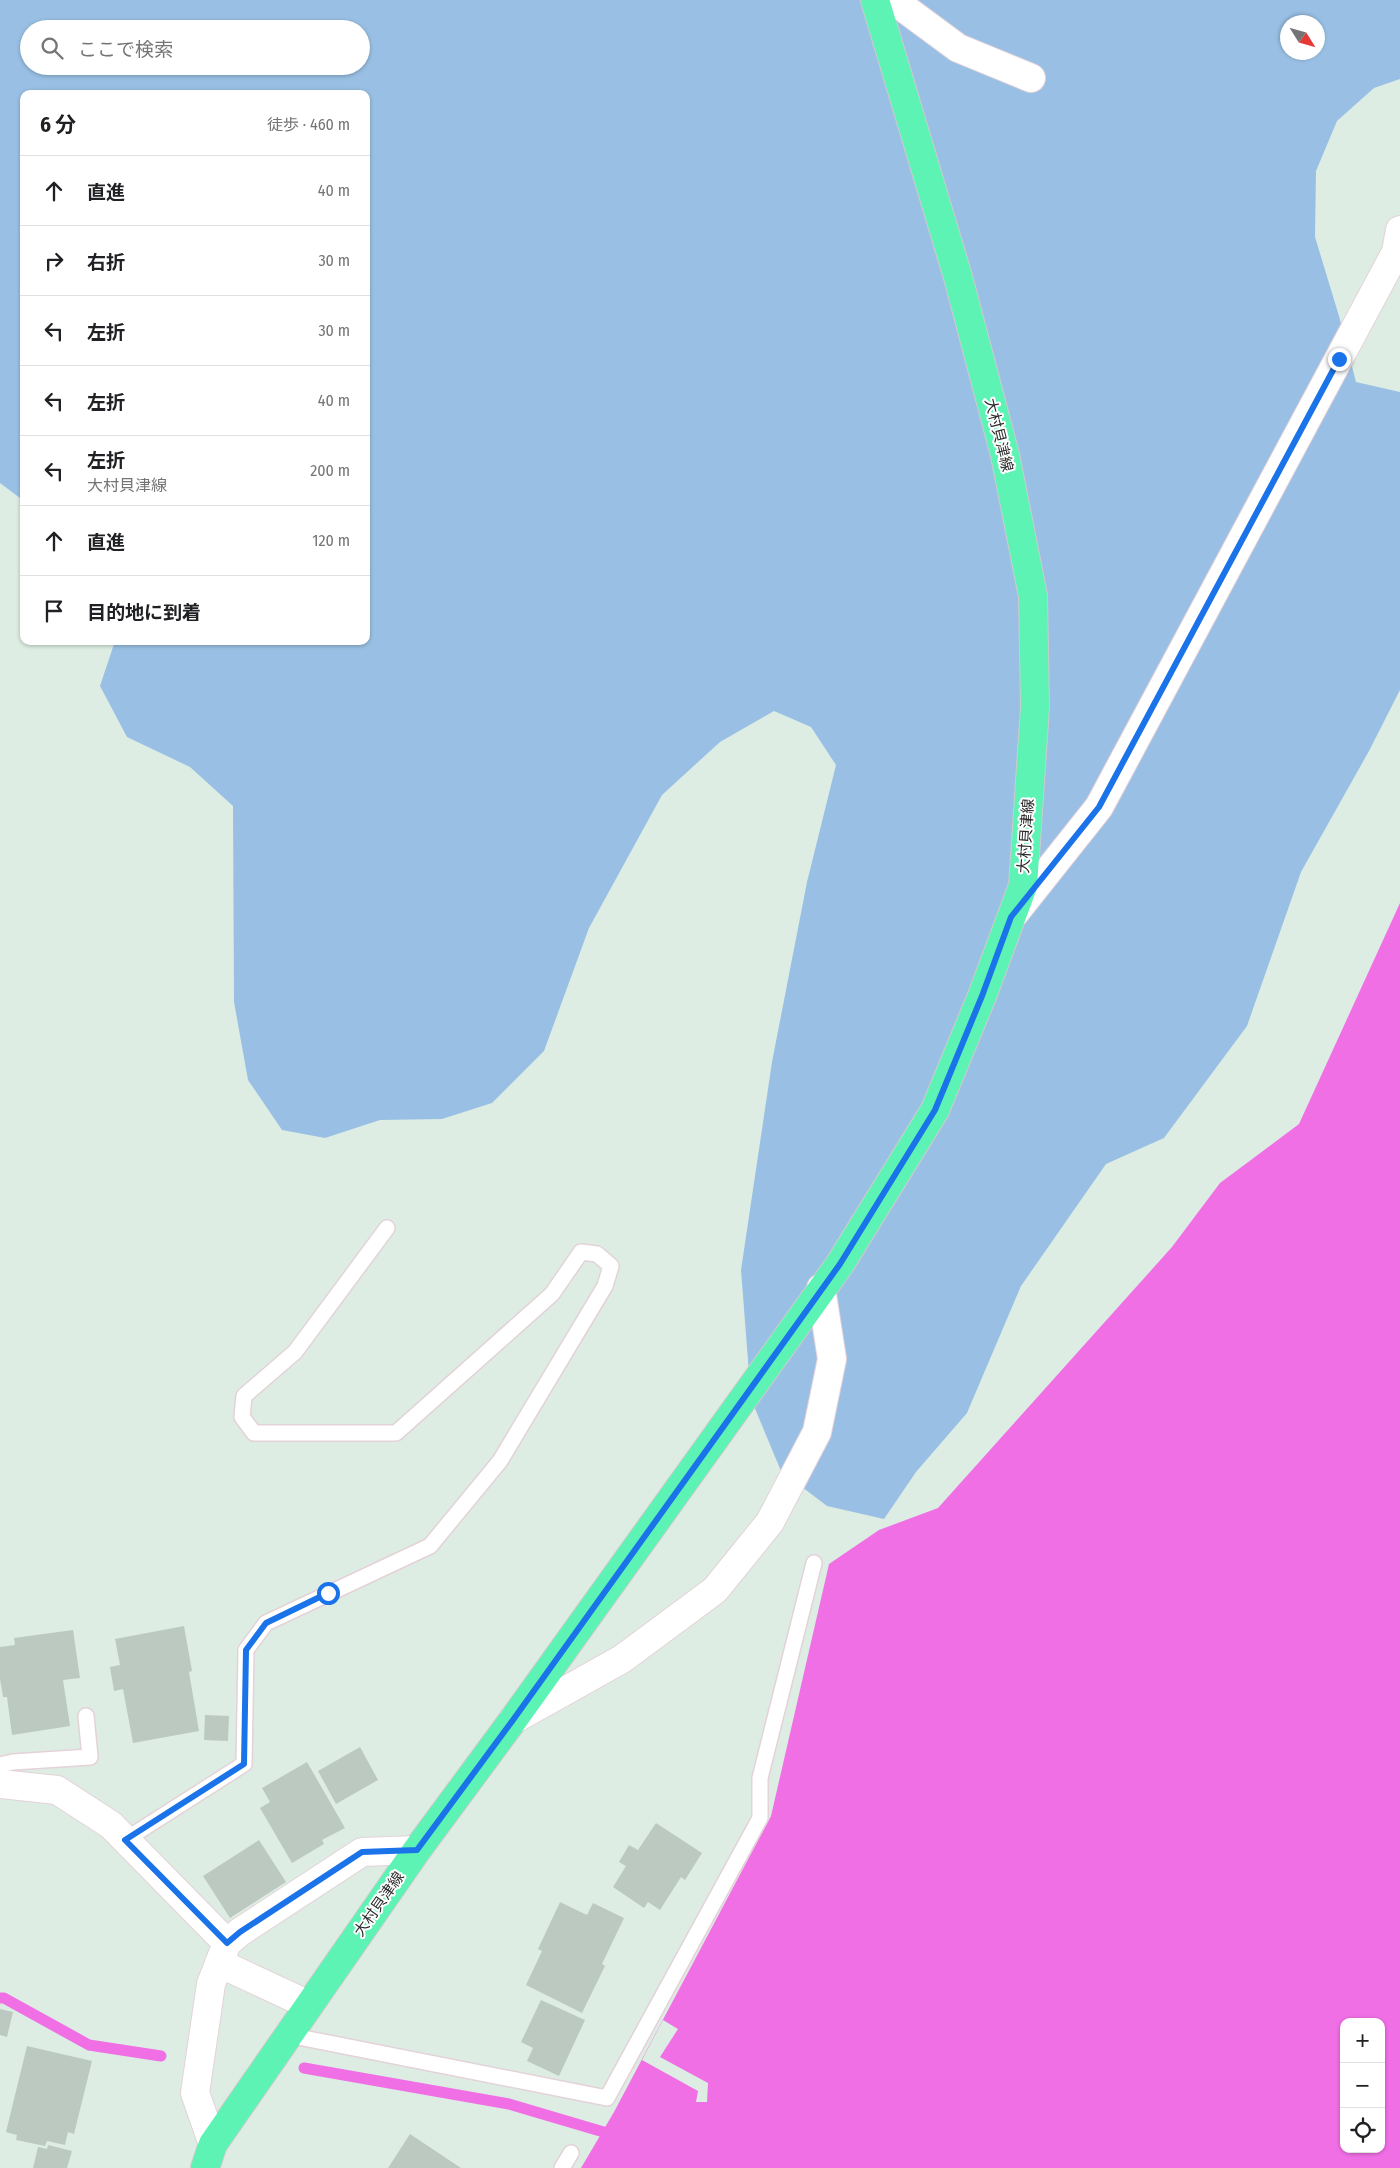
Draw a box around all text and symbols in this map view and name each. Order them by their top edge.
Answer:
north arrow [1280,15,1325,60]
search box [20,20,370,75]
icon: search [38,34,66,62]
text: ここで検索 [78,38,173,61]
text: 6 分 [40,112,76,138]
text: 徒歩 · 460 m [267,115,350,134]
icon: ahead [40,177,68,205]
text: 直進 [87,181,125,204]
text: 40 m [318,181,350,200]
icon: right [40,247,68,275]
text: 右折 [87,251,125,274]
text: 30 m [318,251,350,270]
icon: left [40,317,68,345]
text: 左折 [87,321,125,344]
text: 30 m [318,321,350,340]
route end [1328,348,1351,371]
icon: left [40,387,68,415]
text: 左折 [87,391,125,414]
text: 40 m [318,391,350,410]
street label: 大村貝津線 [981,396,1017,474]
text: 左折 [87,449,125,472]
icon: left [40,457,68,485]
text: 200 m [310,461,350,480]
text: 大村貝津線 [87,476,167,495]
icon: ahead [40,527,68,555]
text: 直進 [87,531,125,554]
text: 120 m [312,531,350,550]
icon: arrive [40,597,68,625]
text: 目的地に到着 [87,601,201,624]
street label: 大村貝津線 [1014,798,1038,874]
route start [317,1582,340,1605]
street label: 大村貝津線 [350,1868,408,1940]
map controls [1340,2018,1385,2153]
button: + [1340,2018,1385,2063]
button: − [1340,2063,1385,2108]
button: locate [1340,2108,1385,2153]

